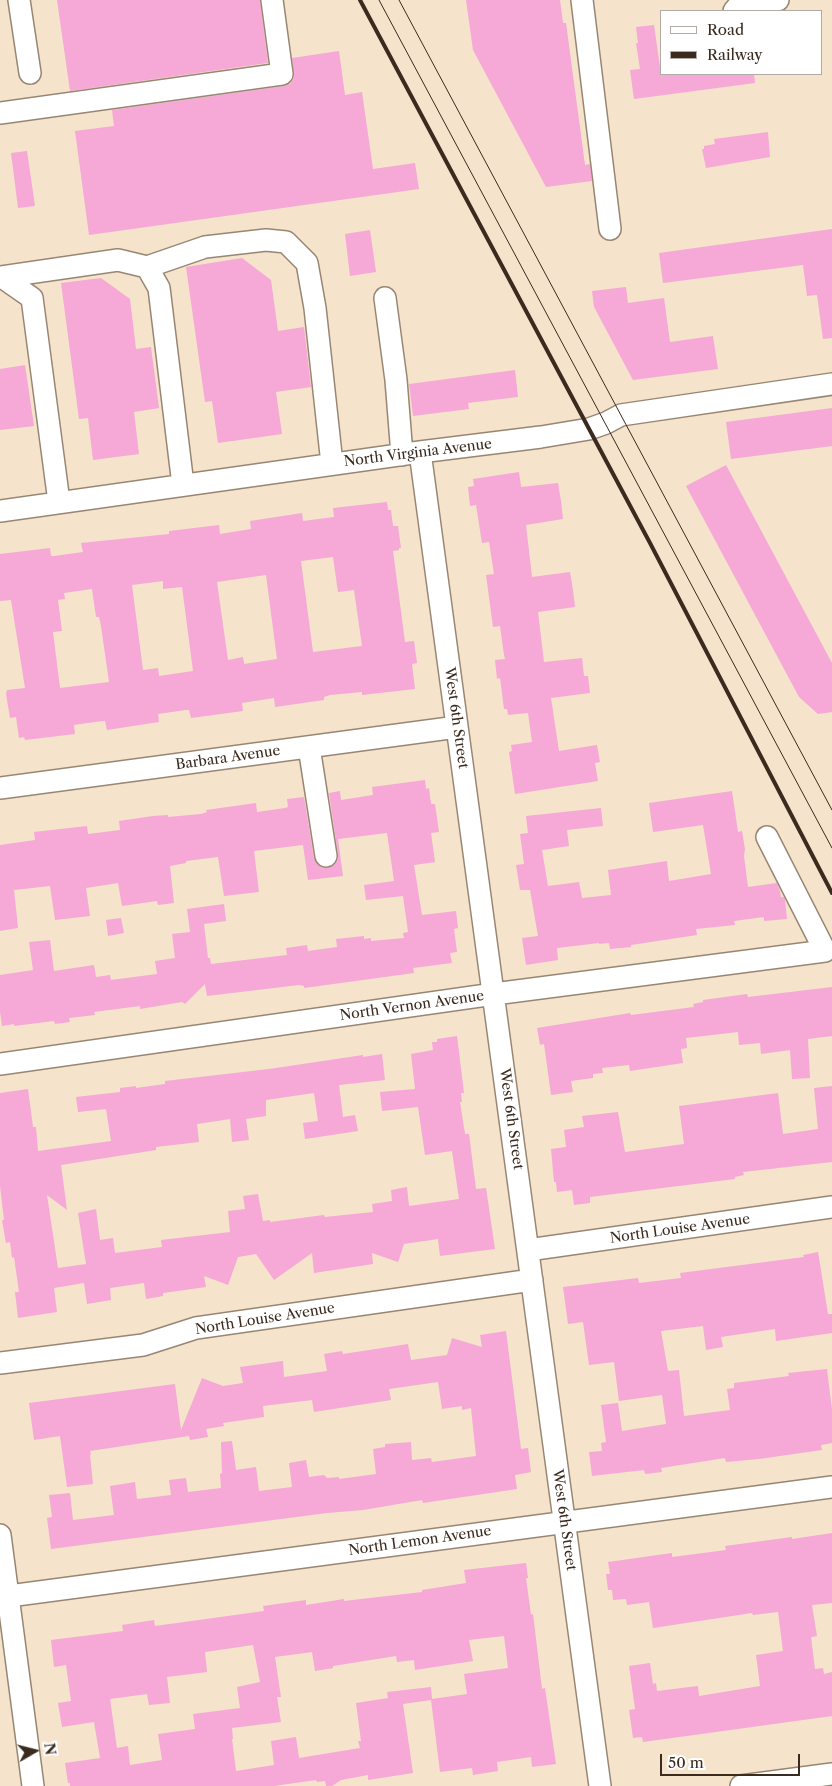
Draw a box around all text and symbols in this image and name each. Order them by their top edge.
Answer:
legend [660,10,822,75]
text: Road [707,20,744,39]
text: Railway [707,45,763,64]
street label: North Virginia Avenue [343,436,493,470]
street label: West 6th Street [441,666,471,770]
street label: Barbara Avenue [175,742,281,774]
street label: North Vernon Avenue [339,988,485,1024]
street label: West 6th Street [496,1067,526,1171]
street label: North Louise Avenue [609,1211,751,1247]
street label: North Louise Avenue [194,1300,336,1338]
street label: West 6th Street [549,1468,579,1572]
street label: North Lemon Avenue [348,1523,492,1559]
north arrow [10,1726,60,1776]
text: N [40,1742,60,1756]
scale bar [662,1744,802,1776]
text: 50 m [668,1753,704,1772]

